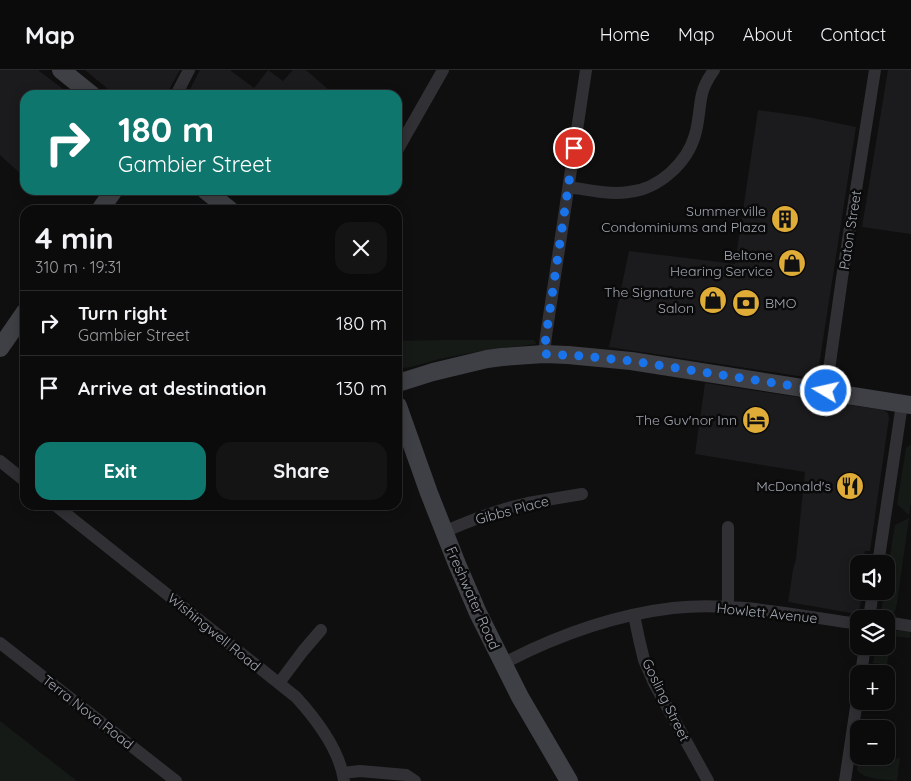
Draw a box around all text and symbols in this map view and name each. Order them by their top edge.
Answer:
text: Map [25,20,75,50]
text: Home [600,23,650,46]
text: Map [678,23,715,46]
text: About [743,23,793,46]
text: Contact [821,23,886,46]
text: 180 m [118,107,214,151]
icon: right [35,110,100,175]
pin [553,127,595,169]
icon: arrive [560,134,588,162]
text: Gambier Street [118,150,272,178]
street label: Paton Street [835,189,865,271]
place label: Summerville Condominiums and Plaza [601,202,766,236]
building icon: Summerville Condominiums and Plaza [770,204,800,234]
text: 4 min [35,219,114,257]
button: close [335,222,387,274]
place label: Beltone Hearing Service [670,246,773,280]
shop icon: Beltone Hearing Service [777,248,807,278]
text: 310 m · 19:31 [35,257,122,277]
place label: The Signature Salon [604,283,694,317]
shop icon: The Signature Salon [698,285,728,315]
bank icon: BMO [731,288,761,318]
place label: BMO [765,294,797,312]
text: Turn right [78,301,167,325]
icon: right [35,309,63,337]
text: 180 m [336,311,387,335]
text: Gambier Street [78,325,190,345]
position arrow [799,364,851,416]
icon: arrive [35,374,63,402]
text: Arrive at destination [78,376,267,400]
text: 130 m [336,376,387,400]
hotel icon: The Guv'nor Inn [741,405,771,435]
place label: The Guv'nor Inn [636,411,737,429]
button: Exit [35,442,206,500]
button: Share [216,442,387,500]
restaurant icon: McDonald's [835,471,865,501]
place label: McDonald's [756,477,831,495]
street label: Gibbs Place [473,492,551,528]
street label: Freshwater Road [442,544,504,652]
map controls [850,555,895,765]
button: sound [850,555,895,600]
street label: Wishingwell Road [164,589,264,675]
street label: Howlett Avenue [716,599,818,627]
button: layers [850,610,895,655]
street label: Gosling Street [638,656,694,745]
button: + [850,665,895,710]
street label: Terra Nova Road [39,671,137,753]
button: − [850,720,895,765]

